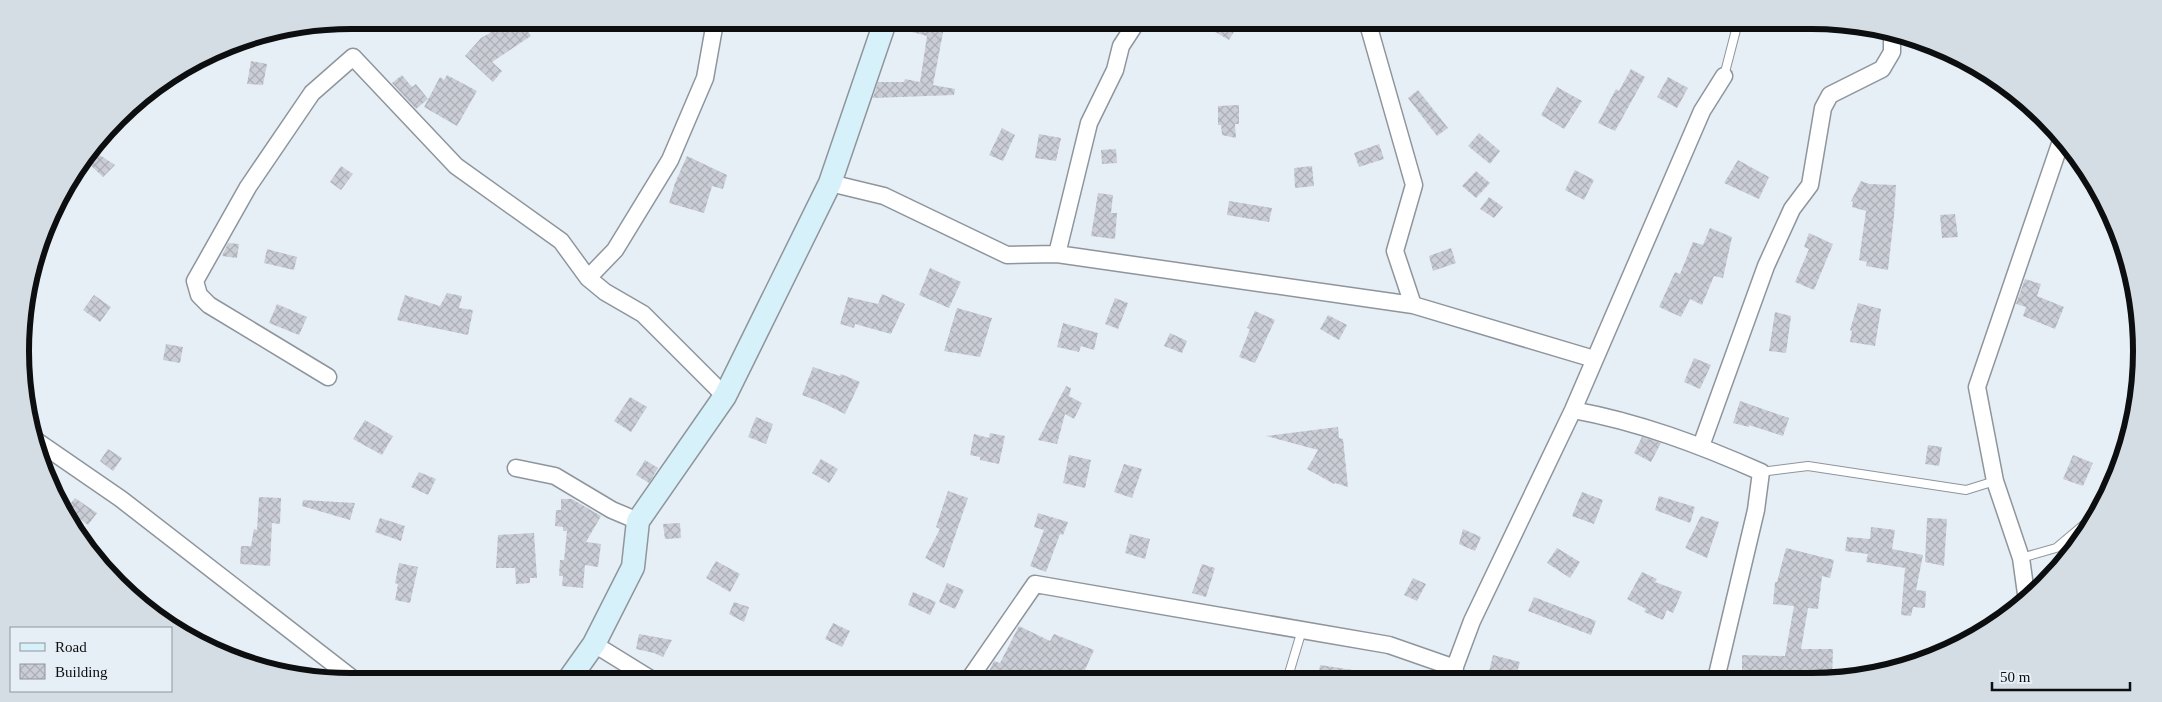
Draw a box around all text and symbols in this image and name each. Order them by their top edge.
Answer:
legend [10,627,172,692]
text: Road [55,639,87,655]
scale bar [1992,660,2130,692]
text: Building [55,664,108,680]
text: 50 m [2000,669,2031,685]

